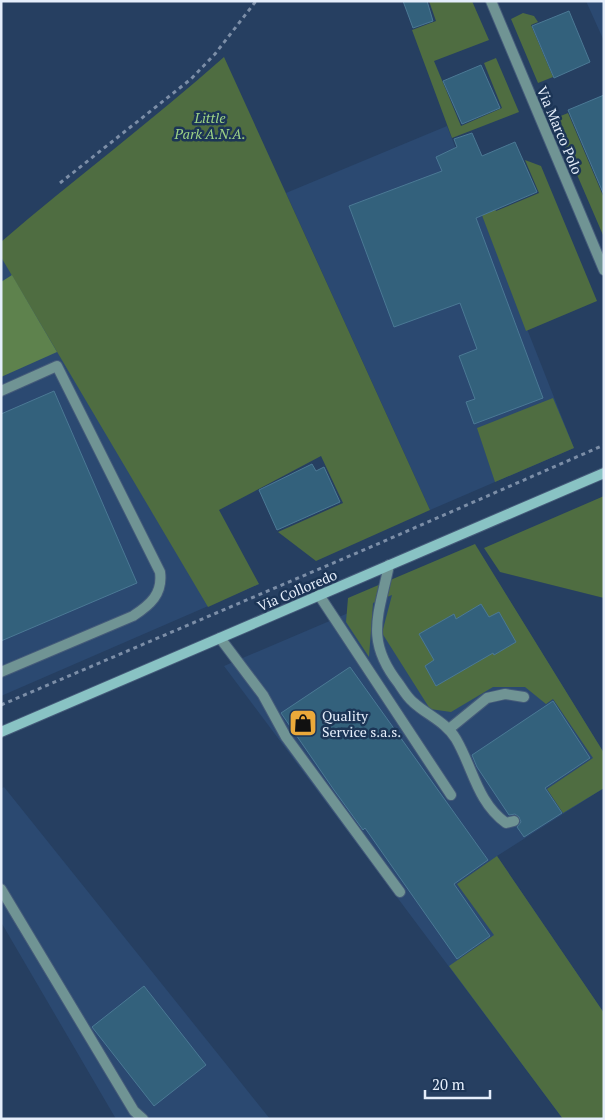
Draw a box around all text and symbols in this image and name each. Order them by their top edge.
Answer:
street label: Via Marco Polo [533,83,587,177]
park label: Little Park A.N.A. [173,108,246,143]
street label: Via Colloredo [254,565,340,615]
place label: Quality Service s.a.s. [322,706,401,741]
shop icon: Quality Service s.a.s. [288,708,318,738]
scale bar [425,1068,490,1100]
text: 20 m [432,1074,465,1094]

